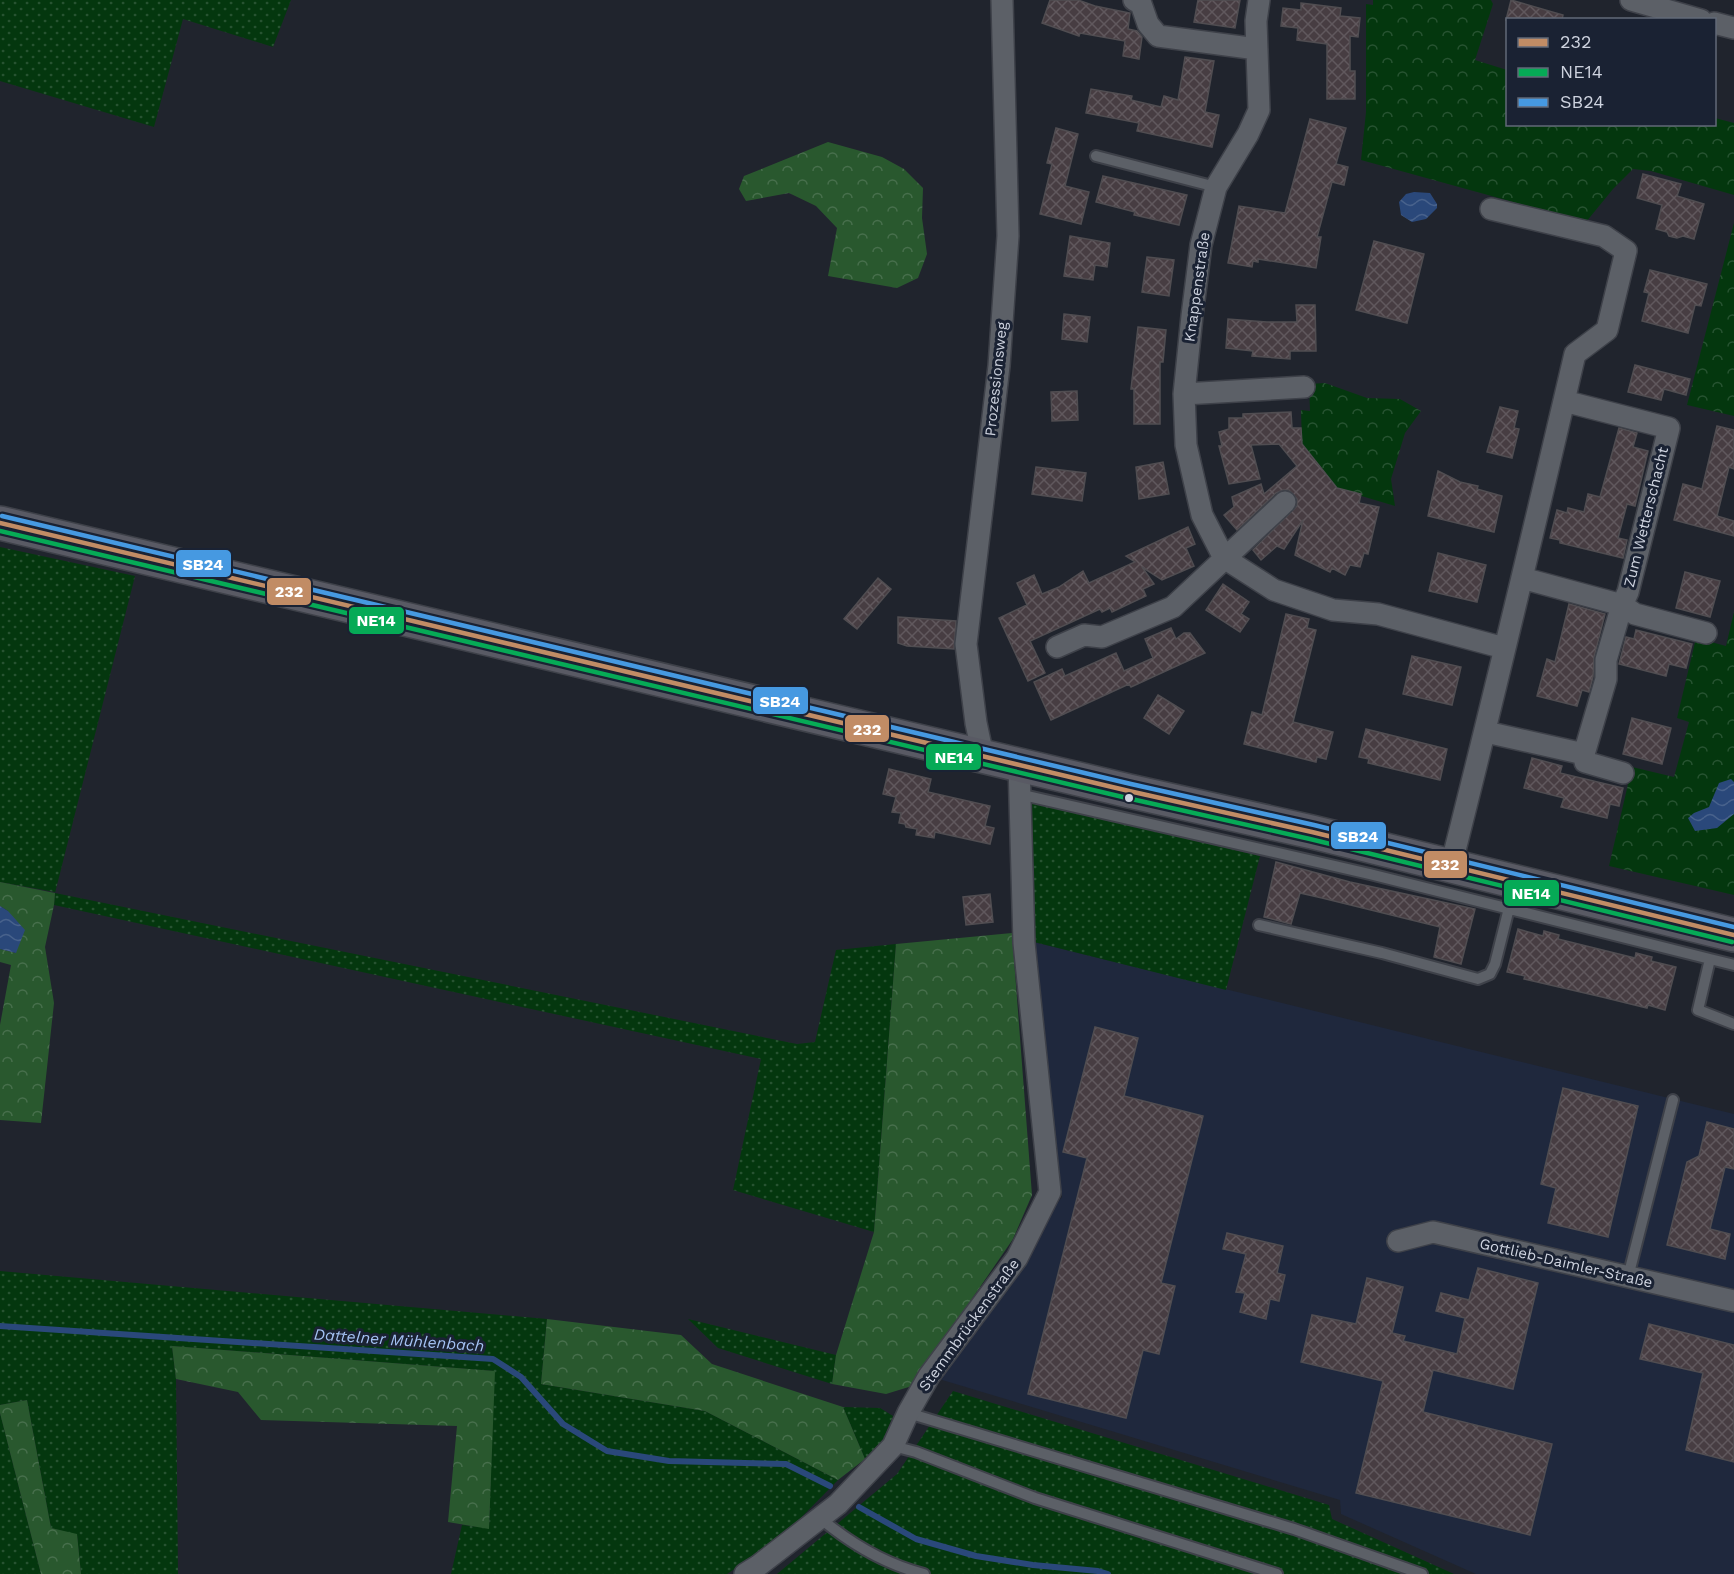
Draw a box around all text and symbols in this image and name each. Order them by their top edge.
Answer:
legend [1506,18,1716,126]
text: 232 [1560,31,1591,52]
text: NE14 [1560,61,1603,82]
text: SB24 [1560,91,1604,112]
street label: Knappenstraße [1180,231,1214,343]
street label: Prozessionsweg [981,321,1011,437]
street label: Zum Wetterschacht [1620,444,1672,589]
line badge: SB24 [175,549,232,578]
text: SB24 [183,555,223,574]
line badge: 232 [266,577,312,606]
text: 232 [275,582,303,601]
line badge: NE14 [348,606,405,635]
text: NE14 [356,611,396,630]
line badge: SB24 [752,686,809,715]
text: SB24 [760,692,800,711]
line badge: 232 [844,714,890,743]
text: 232 [853,720,881,739]
line badge: NE14 [925,743,982,771]
text: NE14 [934,748,974,767]
unlabelled marker [1123,792,1135,804]
line badge: SB24 [1330,821,1387,850]
text: SB24 [1338,827,1378,846]
line badge: 232 [1423,850,1468,879]
text: 232 [1431,855,1459,874]
line badge: NE14 [1503,879,1560,907]
text: NE14 [1511,884,1551,903]
street label: Gottlieb-Daimler-Straße [1478,1234,1654,1292]
street label: Stemmbrückenstraße [915,1255,1023,1395]
water label: Dattelner Mühlenbach [313,1325,485,1355]

